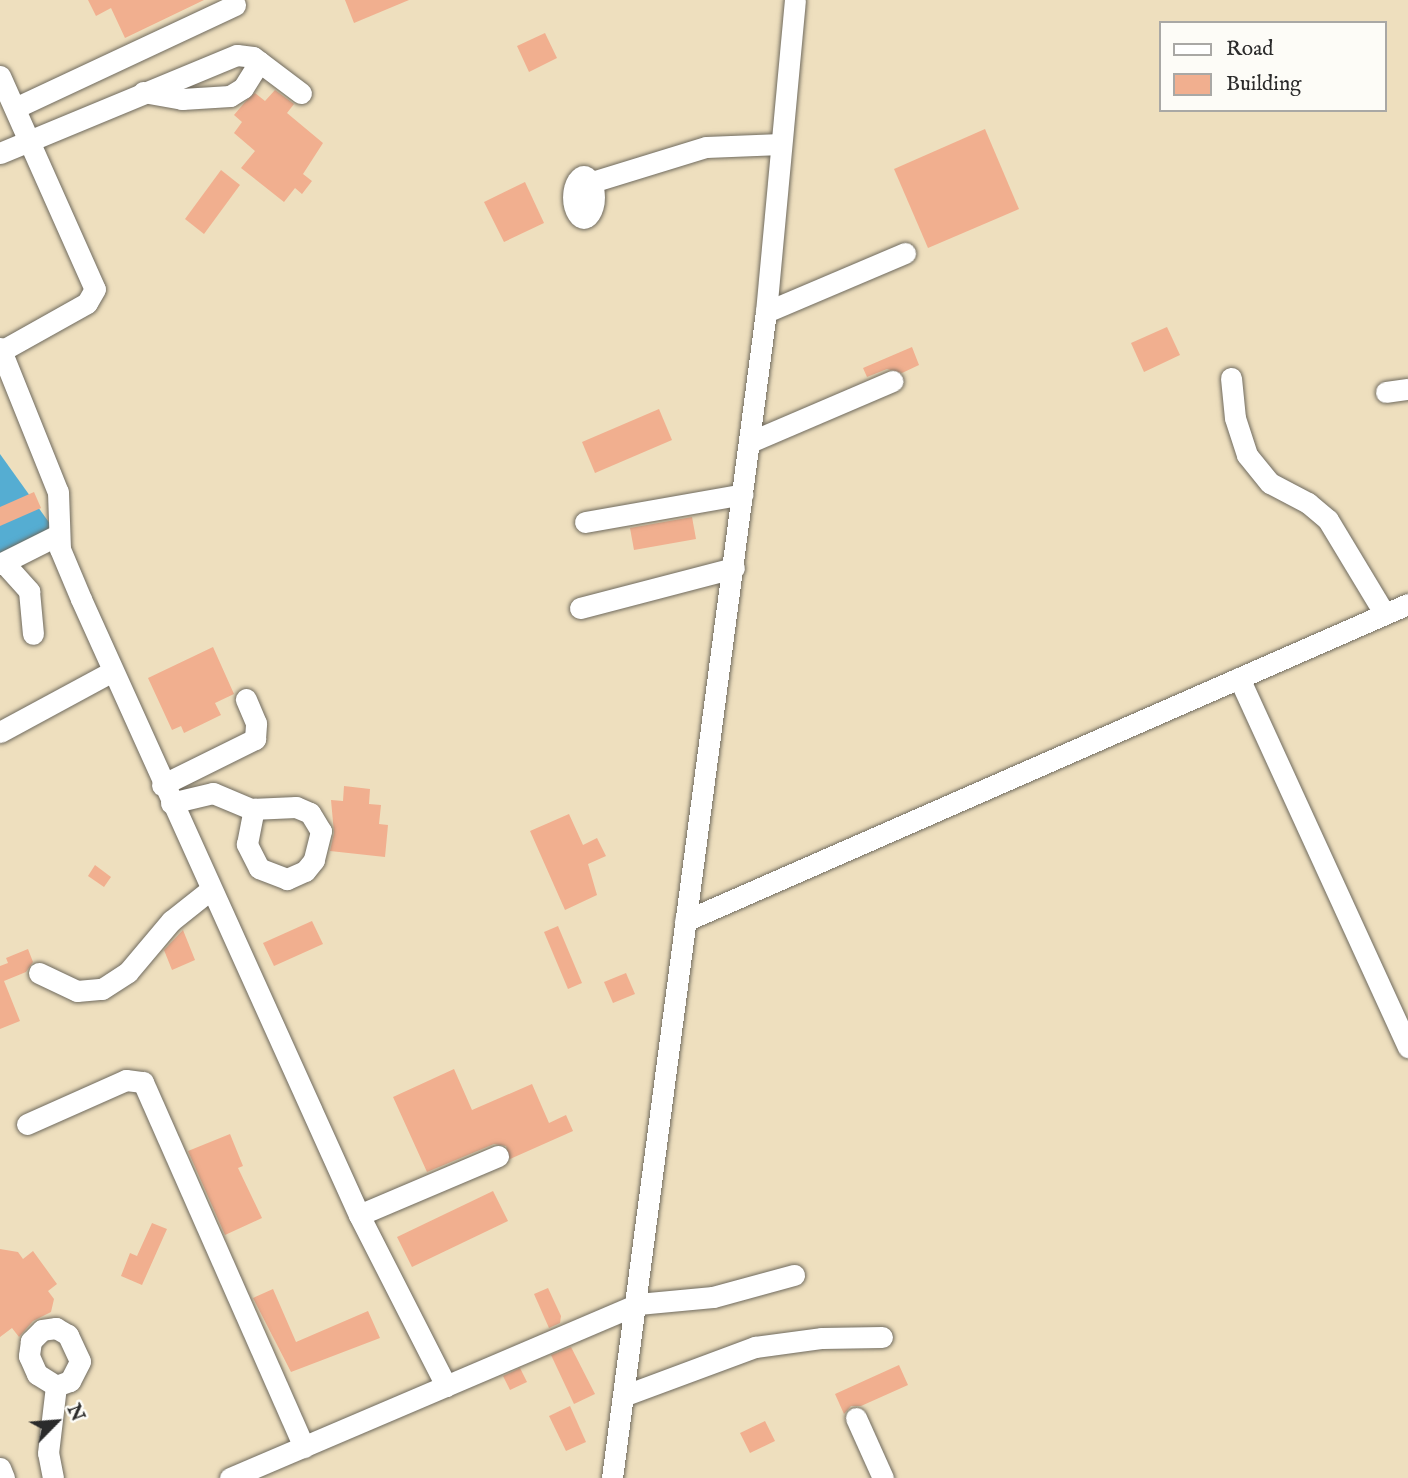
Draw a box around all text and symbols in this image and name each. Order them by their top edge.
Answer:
legend [1160,21,1387,112]
text: Road [1226,36,1273,63]
text: Building [1226,71,1301,98]
north arrow [21,1387,91,1457]
text: N [61,1401,89,1426]

